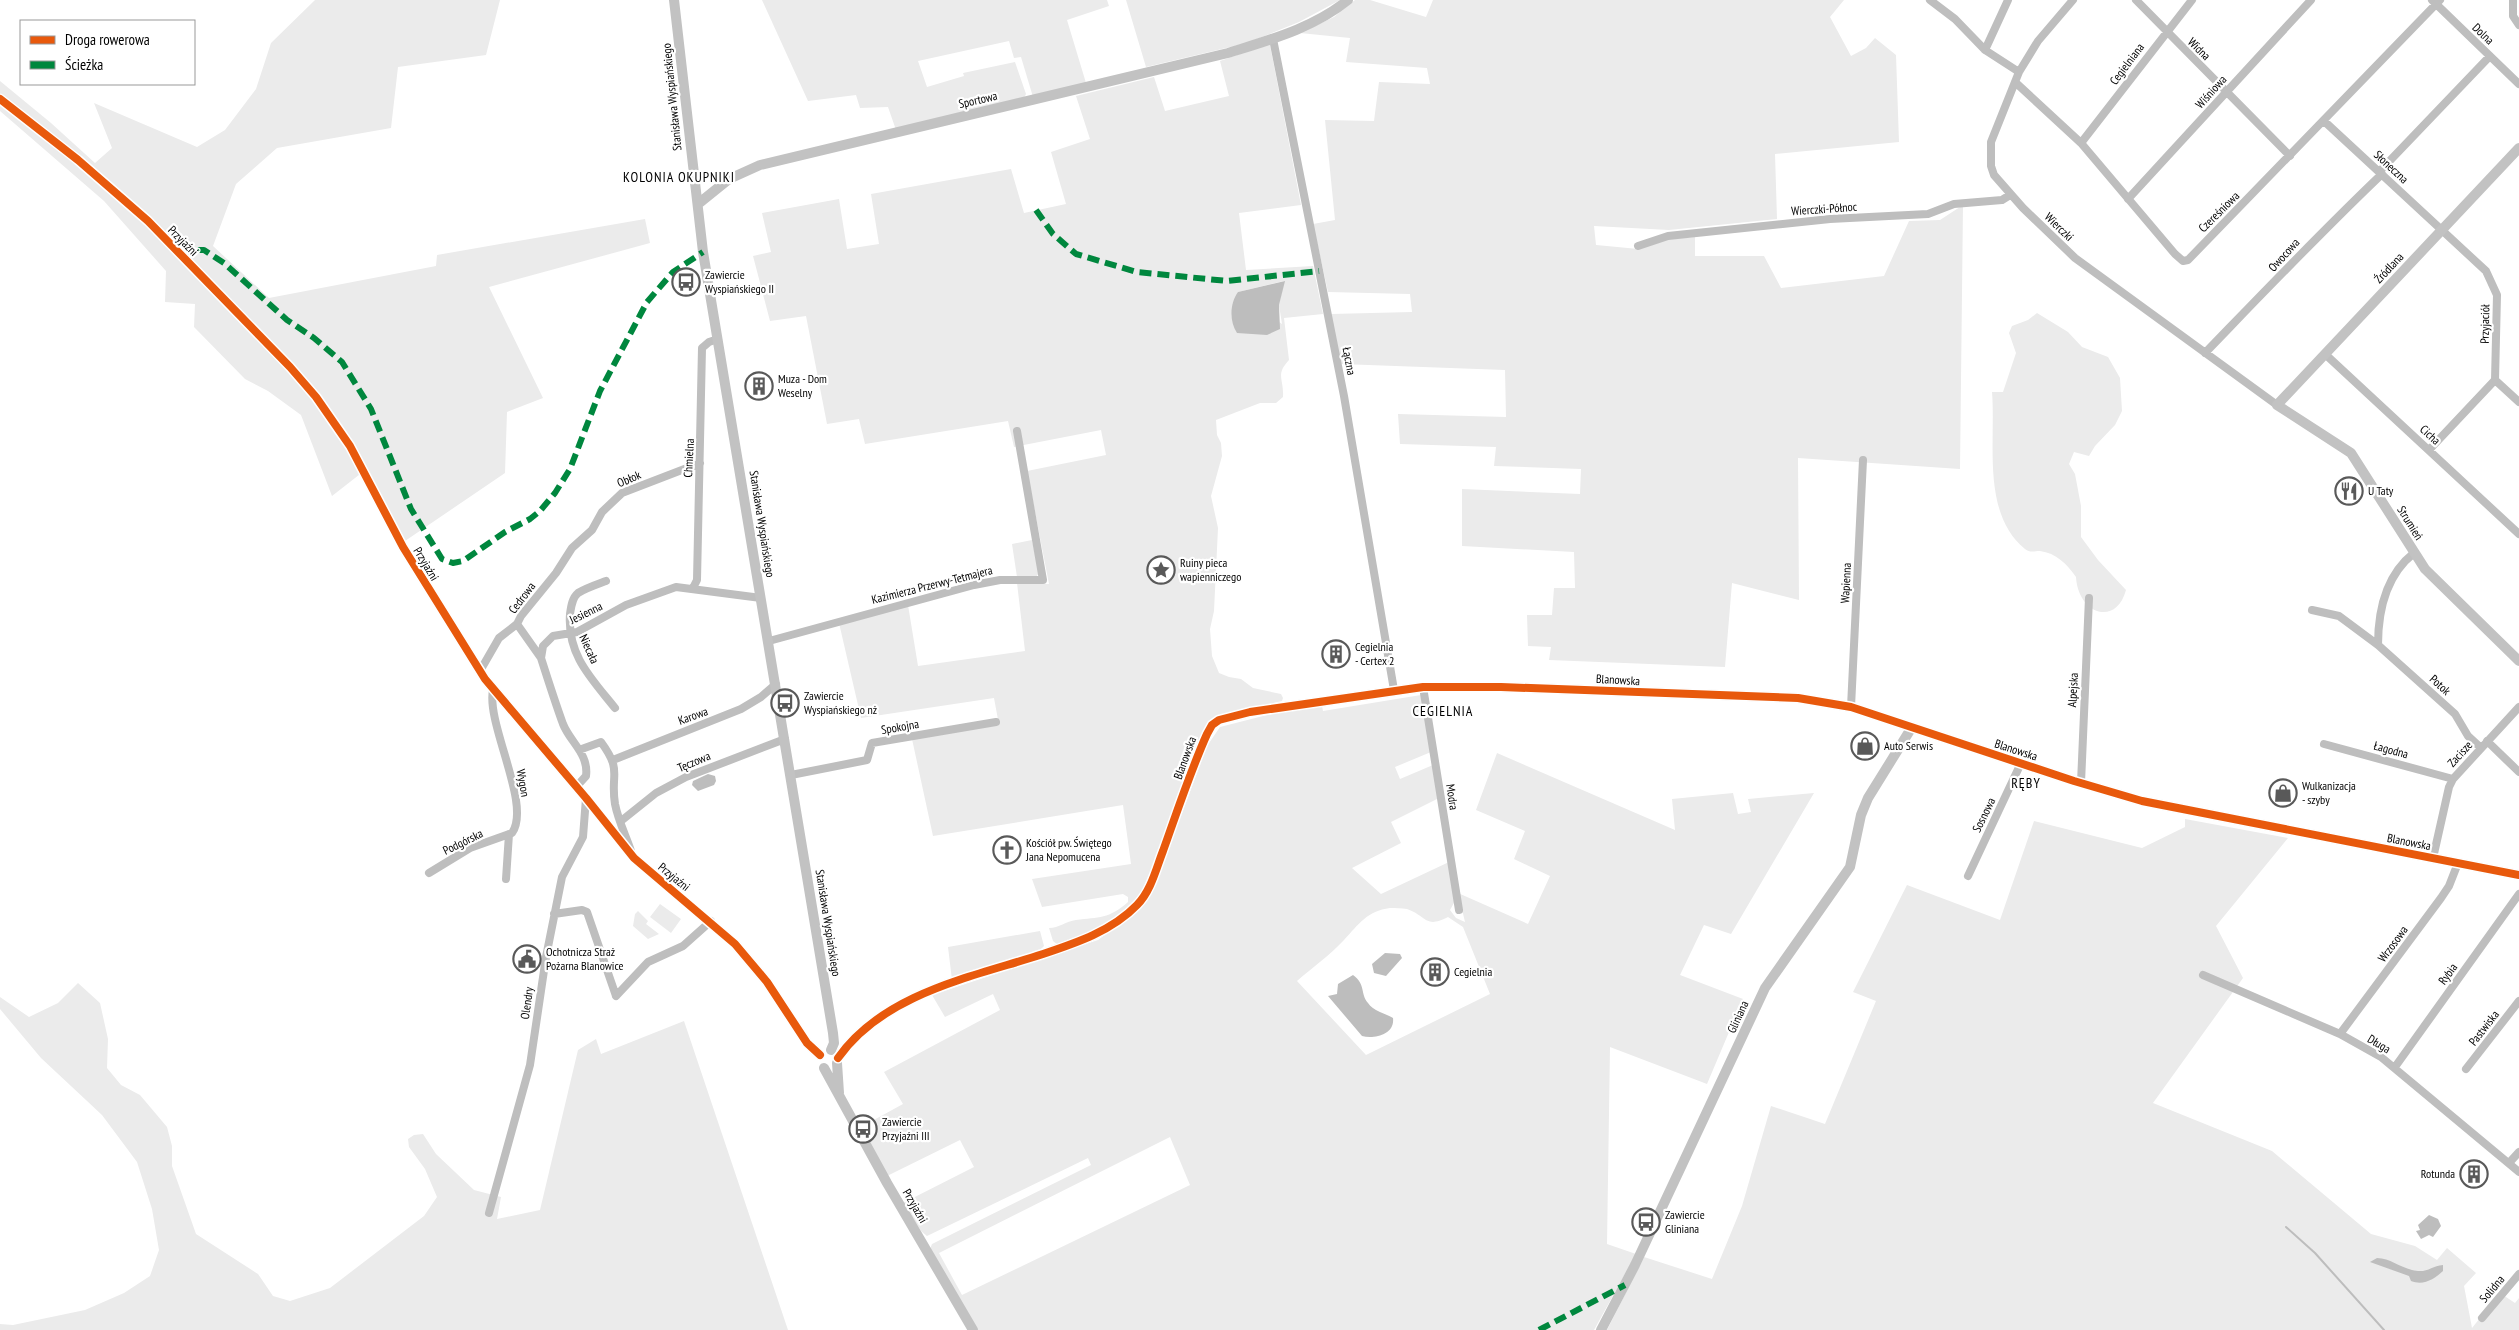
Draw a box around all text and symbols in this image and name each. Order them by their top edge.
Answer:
legend [20,20,195,85]
street label: Dolna [2469,20,2497,48]
text: Droga rowerowa [65,30,150,49]
street label: Widna [2185,34,2214,63]
street label: Cegielniana [2106,40,2147,88]
street label: Stanisława Wyspiańskiego [658,43,685,152]
text: Ścieżka [65,55,103,74]
street label: Wiśniowa [2192,72,2230,111]
street label: Sportowa [957,88,999,111]
street label: Słoneczna [2371,147,2412,186]
district label: KOLONIA OKUPNIKI [623,168,735,186]
street label: Czereśniowa [2195,188,2242,235]
street label: Wierczki-Północ [1791,199,1858,218]
street label: Wierczki [2042,209,2077,244]
street label: Przyjaźni [165,222,202,259]
street label: Owocowa [2265,235,2303,274]
street label: Źródlana [2371,249,2407,286]
bus stop icon: Zawiercie Wyspiańskiego II [671,267,701,297]
place label: Zawiercie Wyspiańskiego II [705,267,774,296]
street label: Przyjaciół [2477,304,2492,344]
street label: Łączna [1339,346,1360,376]
building icon: Muza - Dom Weselny [744,371,774,401]
place label: Muza - Dom Weselny [778,371,827,400]
street label: Cicha [2417,421,2444,448]
street label: Chmielna [680,438,697,478]
street label: Obłok [615,467,643,490]
street label: Stanisława Wyspiańskiego [747,469,778,578]
restaurant icon: U Taty [2334,476,2364,506]
place label: U Taty [2368,483,2394,498]
street label: Strumień [2394,503,2427,543]
street label: Przyjaźni [411,544,442,583]
place icon: Ruiny pieca wapienniczego [1146,555,1176,585]
place label: Ruiny pieca wapienniczego [1180,555,1241,584]
street label: Kazimierza Przerwy-Tetmajera [870,562,994,607]
street label: Wapienna [1837,562,1854,604]
street label: Cedrowa [505,579,538,616]
street label: Jesienna [566,598,605,627]
street label: Niecała [576,632,603,666]
building icon: Cegielnia - Certex 2 [1321,639,1351,669]
place label: Cegielnia - Certex 2 [1355,639,1395,668]
street label: Blanowska [1596,671,1641,688]
street label: Potok [2427,671,2454,698]
street label: Alpejska [2064,672,2081,708]
bus stop icon: Zawiercie Wyspiańskiego nż [770,688,800,718]
place label: Zawiercie Wyspiańskiego nż [804,688,877,717]
district label: CEGIELNIA [1413,702,1473,720]
street label: Karowa [676,703,710,728]
street label: Spokojna [880,716,920,737]
shop icon: Auto Serwis [1850,731,1880,761]
street label: Blanowska [1170,734,1199,781]
street label: Blanowska [1993,736,2040,764]
street label: Zacisze [2444,737,2475,770]
place label: Auto Serwis [1884,738,1933,753]
street label: Łagodna [2372,738,2410,761]
street label: Tęczowa [675,748,713,775]
street label: Wygon [514,768,533,798]
district label: RĘBY [2011,774,2041,792]
shop icon: Wulkanizacja - szyby [2268,778,2298,808]
place label: Wulkanizacja - szyby [2302,778,2356,807]
street label: Modra [1443,783,1462,811]
street label: Sosnowa [1969,795,1998,835]
street label: Podgórska [440,825,485,858]
street label: Blanowska [2386,830,2432,853]
church icon: Kościół pw. Świętego Jana Nepomucena [992,835,1022,865]
place label: Kościół pw. Świętego Jana Nepomucena [1025,835,1112,864]
street label: Przyjaźni [655,859,693,894]
street label: Stanisława Wyspiańskiego [813,868,844,977]
street label: Wrzosowa [2374,922,2411,965]
public building icon: Ochotnicza Straż Pożarna Blanowice [512,944,542,974]
place label: Ochotnicza Straż Pożarna Blanowice [546,944,623,973]
building icon: Cegielnia [1420,957,1450,987]
street label: Rybia [2435,960,2460,987]
place label: Cegielnia [1454,964,1492,979]
street label: Olendry [517,985,536,1020]
street label: Gliniana [1724,998,1752,1035]
street label: Pastwiska [2465,1007,2502,1048]
street label: Długa [2365,1031,2394,1056]
bus stop icon: Zawiercie Przyjaźni III [848,1114,878,1144]
place label: Zawiercie Przyjaźni III [882,1114,930,1143]
building icon: Rotunda [2459,1159,2489,1189]
place label: Rotunda [2421,1166,2455,1181]
street label: Przyjaźni [900,1186,931,1225]
bus stop icon: Zawiercie Gliniana [1631,1207,1661,1237]
place label: Zawiercie Gliniana [1665,1207,1705,1236]
street label: Solidna [2476,1272,2507,1305]

